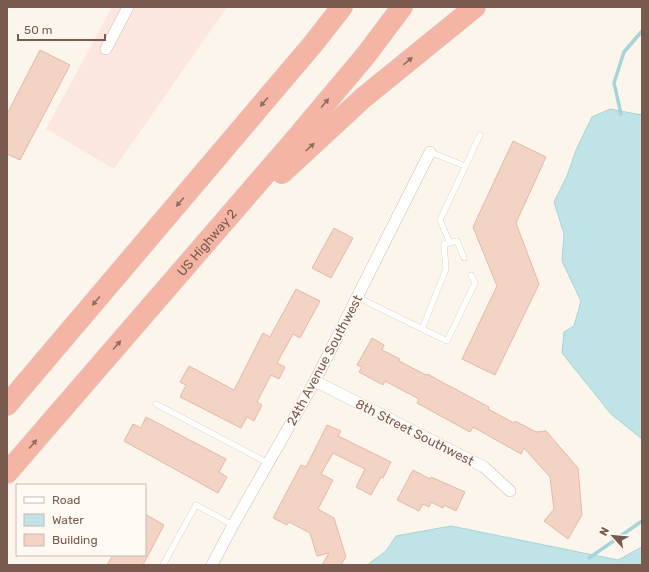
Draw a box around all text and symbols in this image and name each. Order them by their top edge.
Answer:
scale bar [18,16,105,42]
text: 50 m [24,23,52,37]
one-way arrow [402,57,413,66]
one-way arrow [260,97,269,108]
one-way arrow [321,98,330,109]
one-way arrow [305,142,315,152]
one-way arrow [176,196,185,207]
street label: US Highway 2 [174,206,240,279]
street label: 24th Avenue Southwest [284,292,365,428]
one-way arrow [92,295,101,306]
one-way arrow [113,340,122,351]
street label: 8th Street Southwest [353,396,476,469]
one-way arrow [28,439,37,449]
legend [16,484,146,556]
text: Road [52,493,80,507]
text: Water [52,513,84,527]
north arrow [593,516,633,556]
text: N [597,525,612,538]
text: Building [52,533,98,547]

